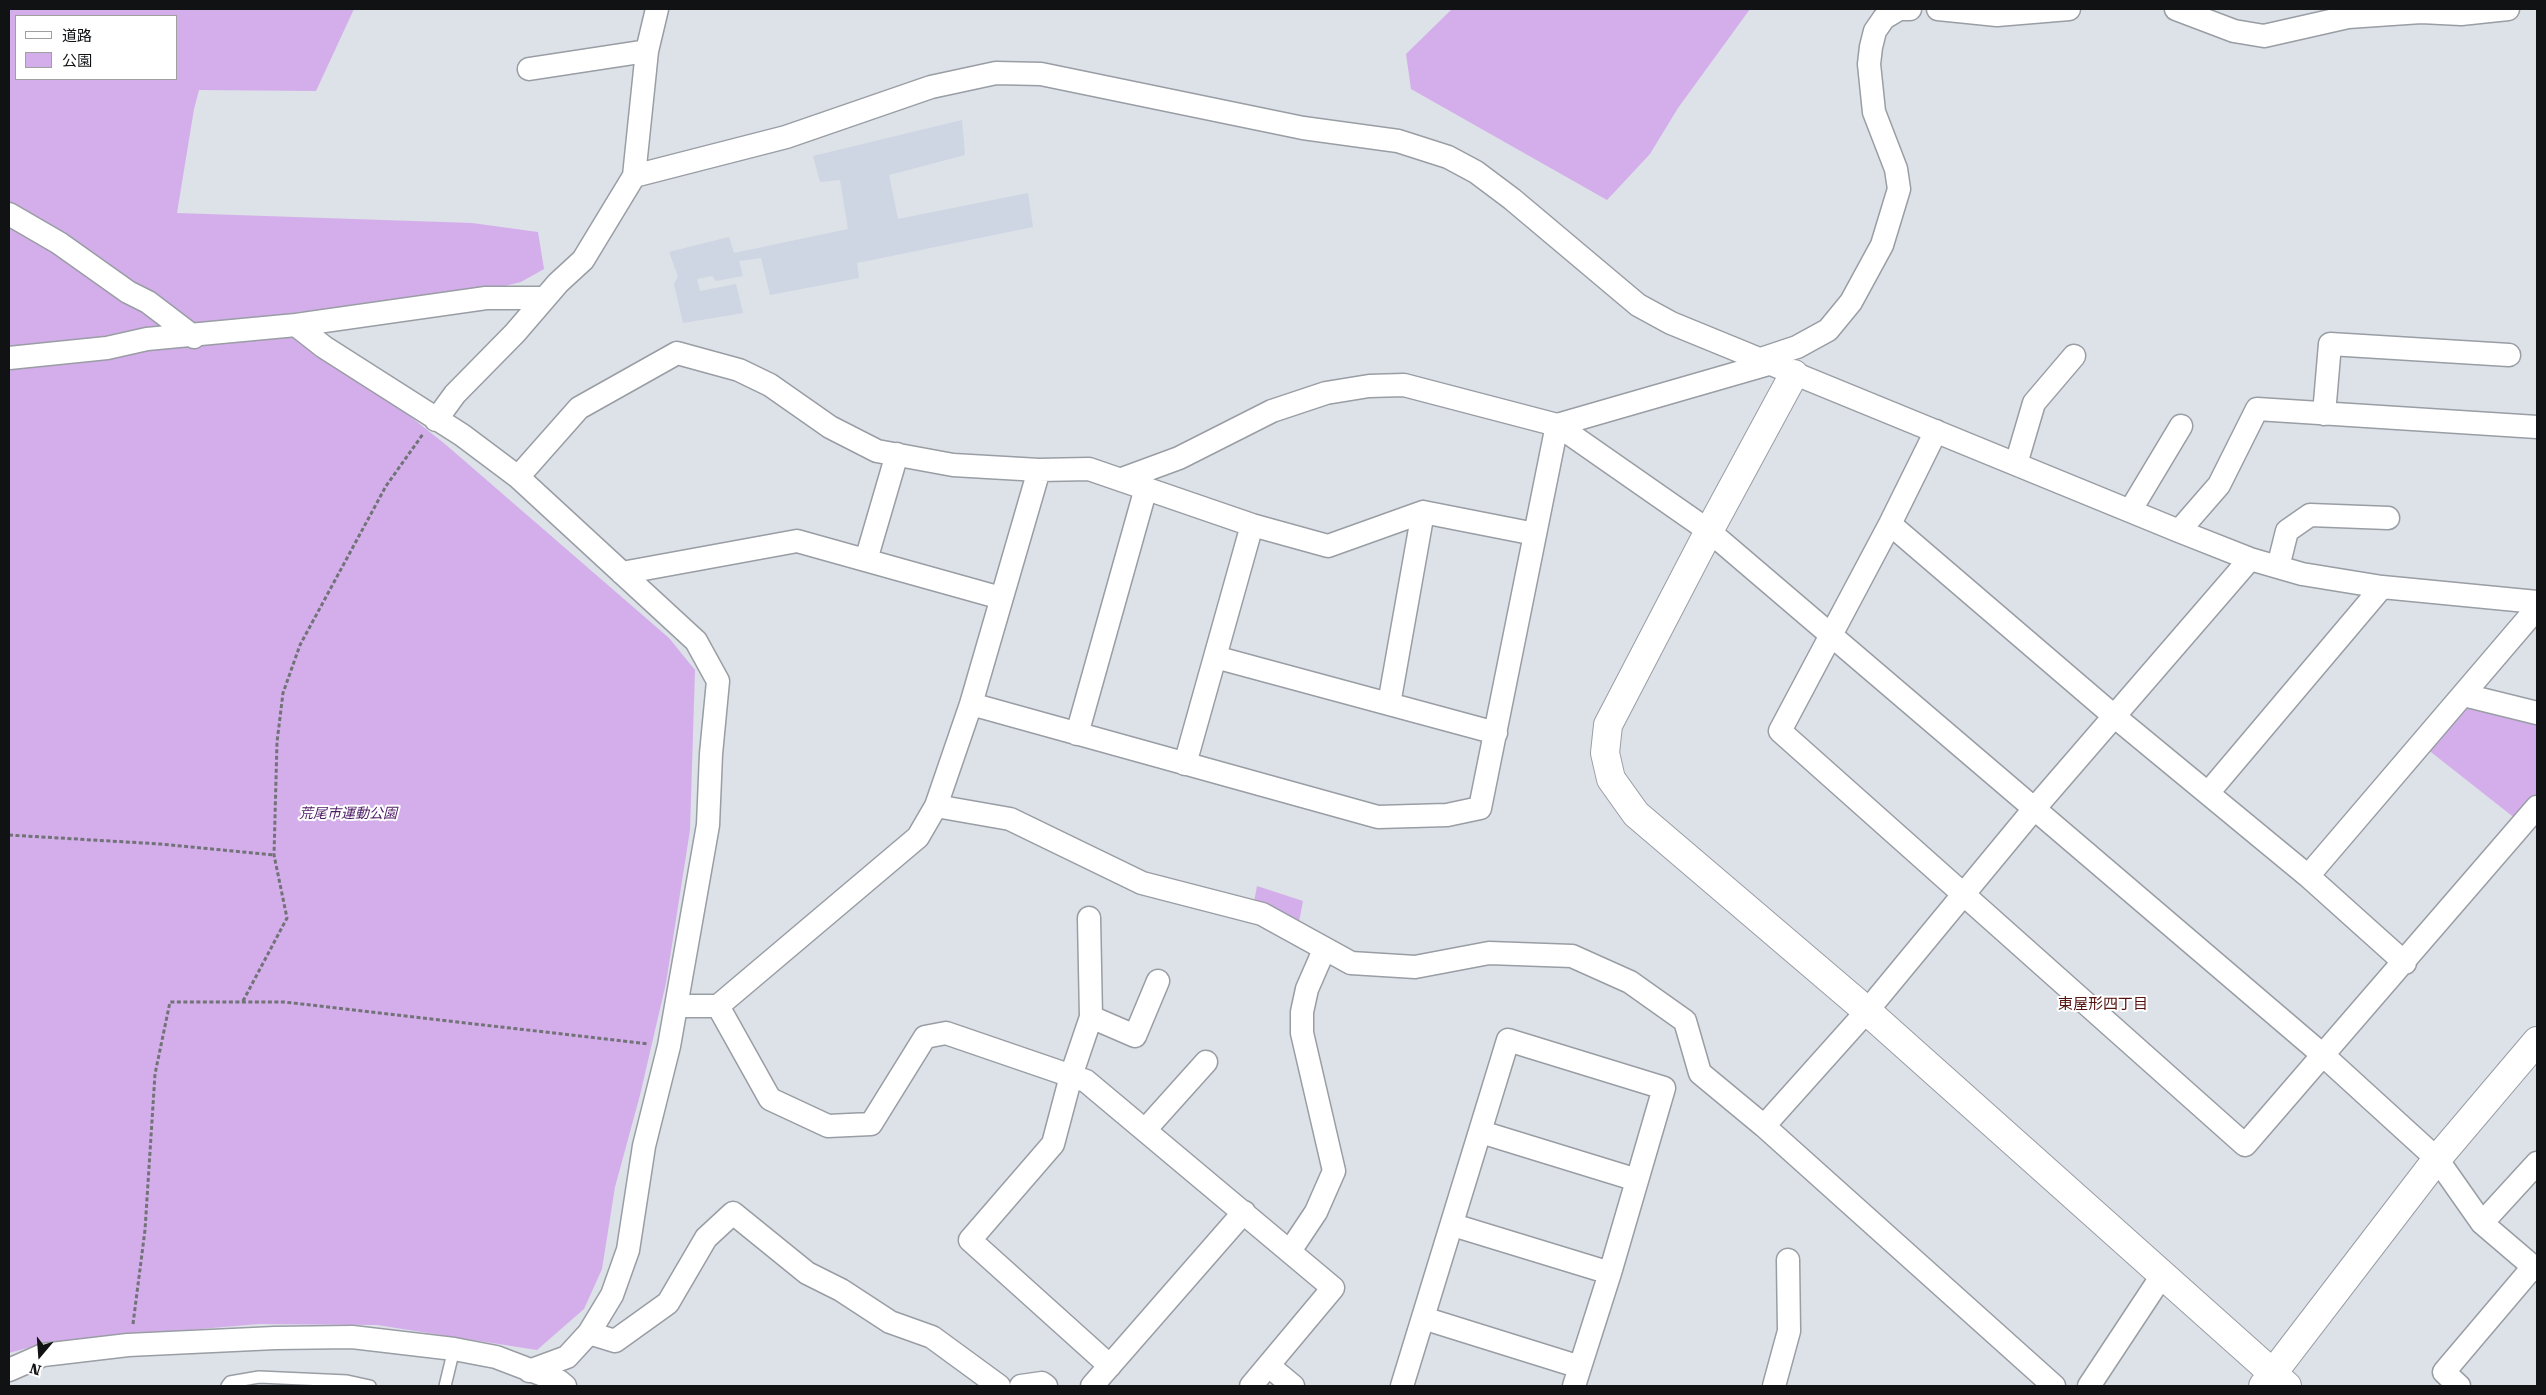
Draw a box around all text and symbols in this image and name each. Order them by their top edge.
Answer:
legend [15,15,178,80]
text: 道路 [62,27,92,45]
text: 公園 [62,52,92,70]
park label: 荒尾市運動公園 [299,806,397,822]
district label: 東屋形四丁目 [2058,996,2148,1014]
north arrow [15,1330,65,1380]
text: N [28,1360,43,1379]

